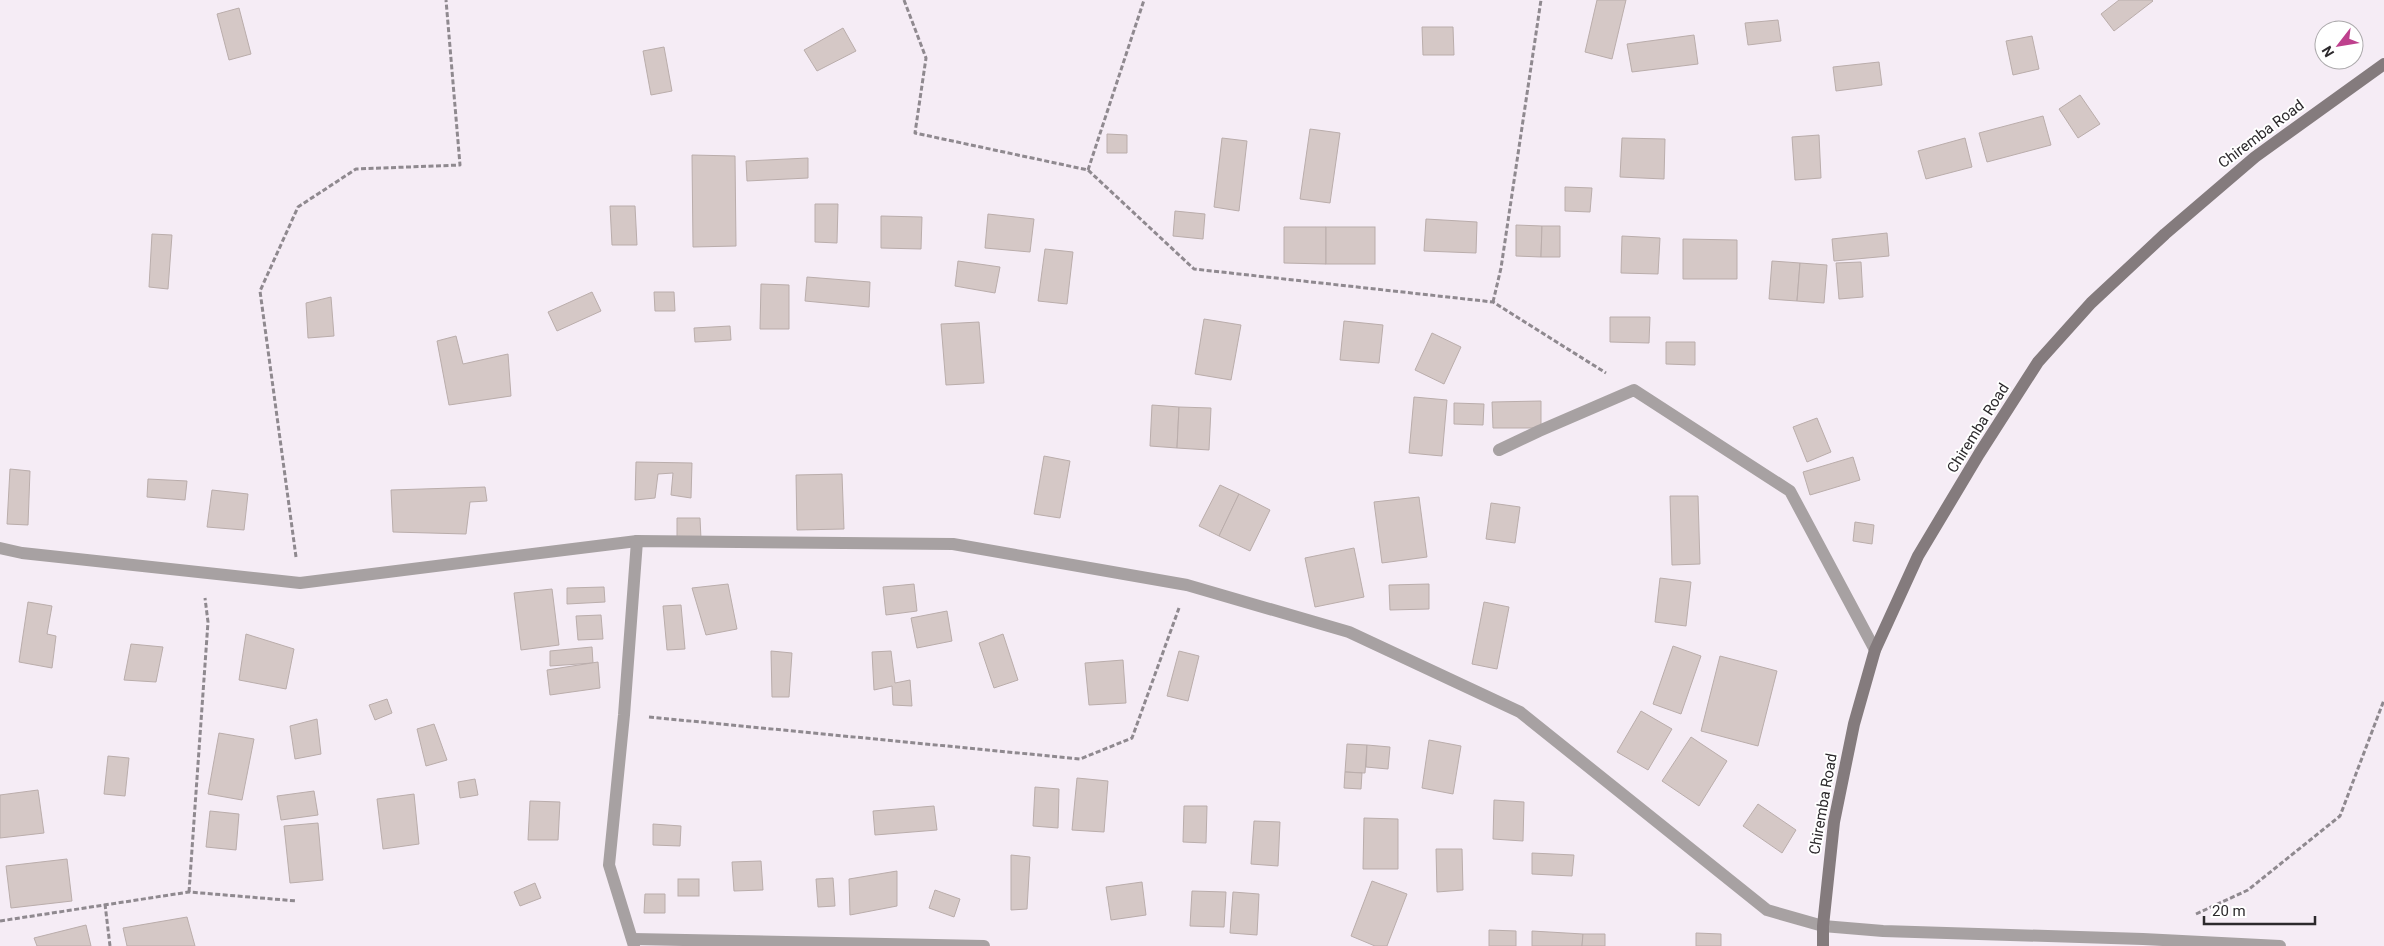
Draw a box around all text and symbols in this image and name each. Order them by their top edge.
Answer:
north arrow [2314,20,2364,70]
text: N [2318,43,2337,60]
street label: Chiremba Road [2215,96,2307,172]
street label: Chiremba Road [1943,380,2013,476]
street label: Chiremba Road [1805,752,1841,856]
scale bar [2204,894,2315,926]
text: 20 m [2212,902,2246,920]

